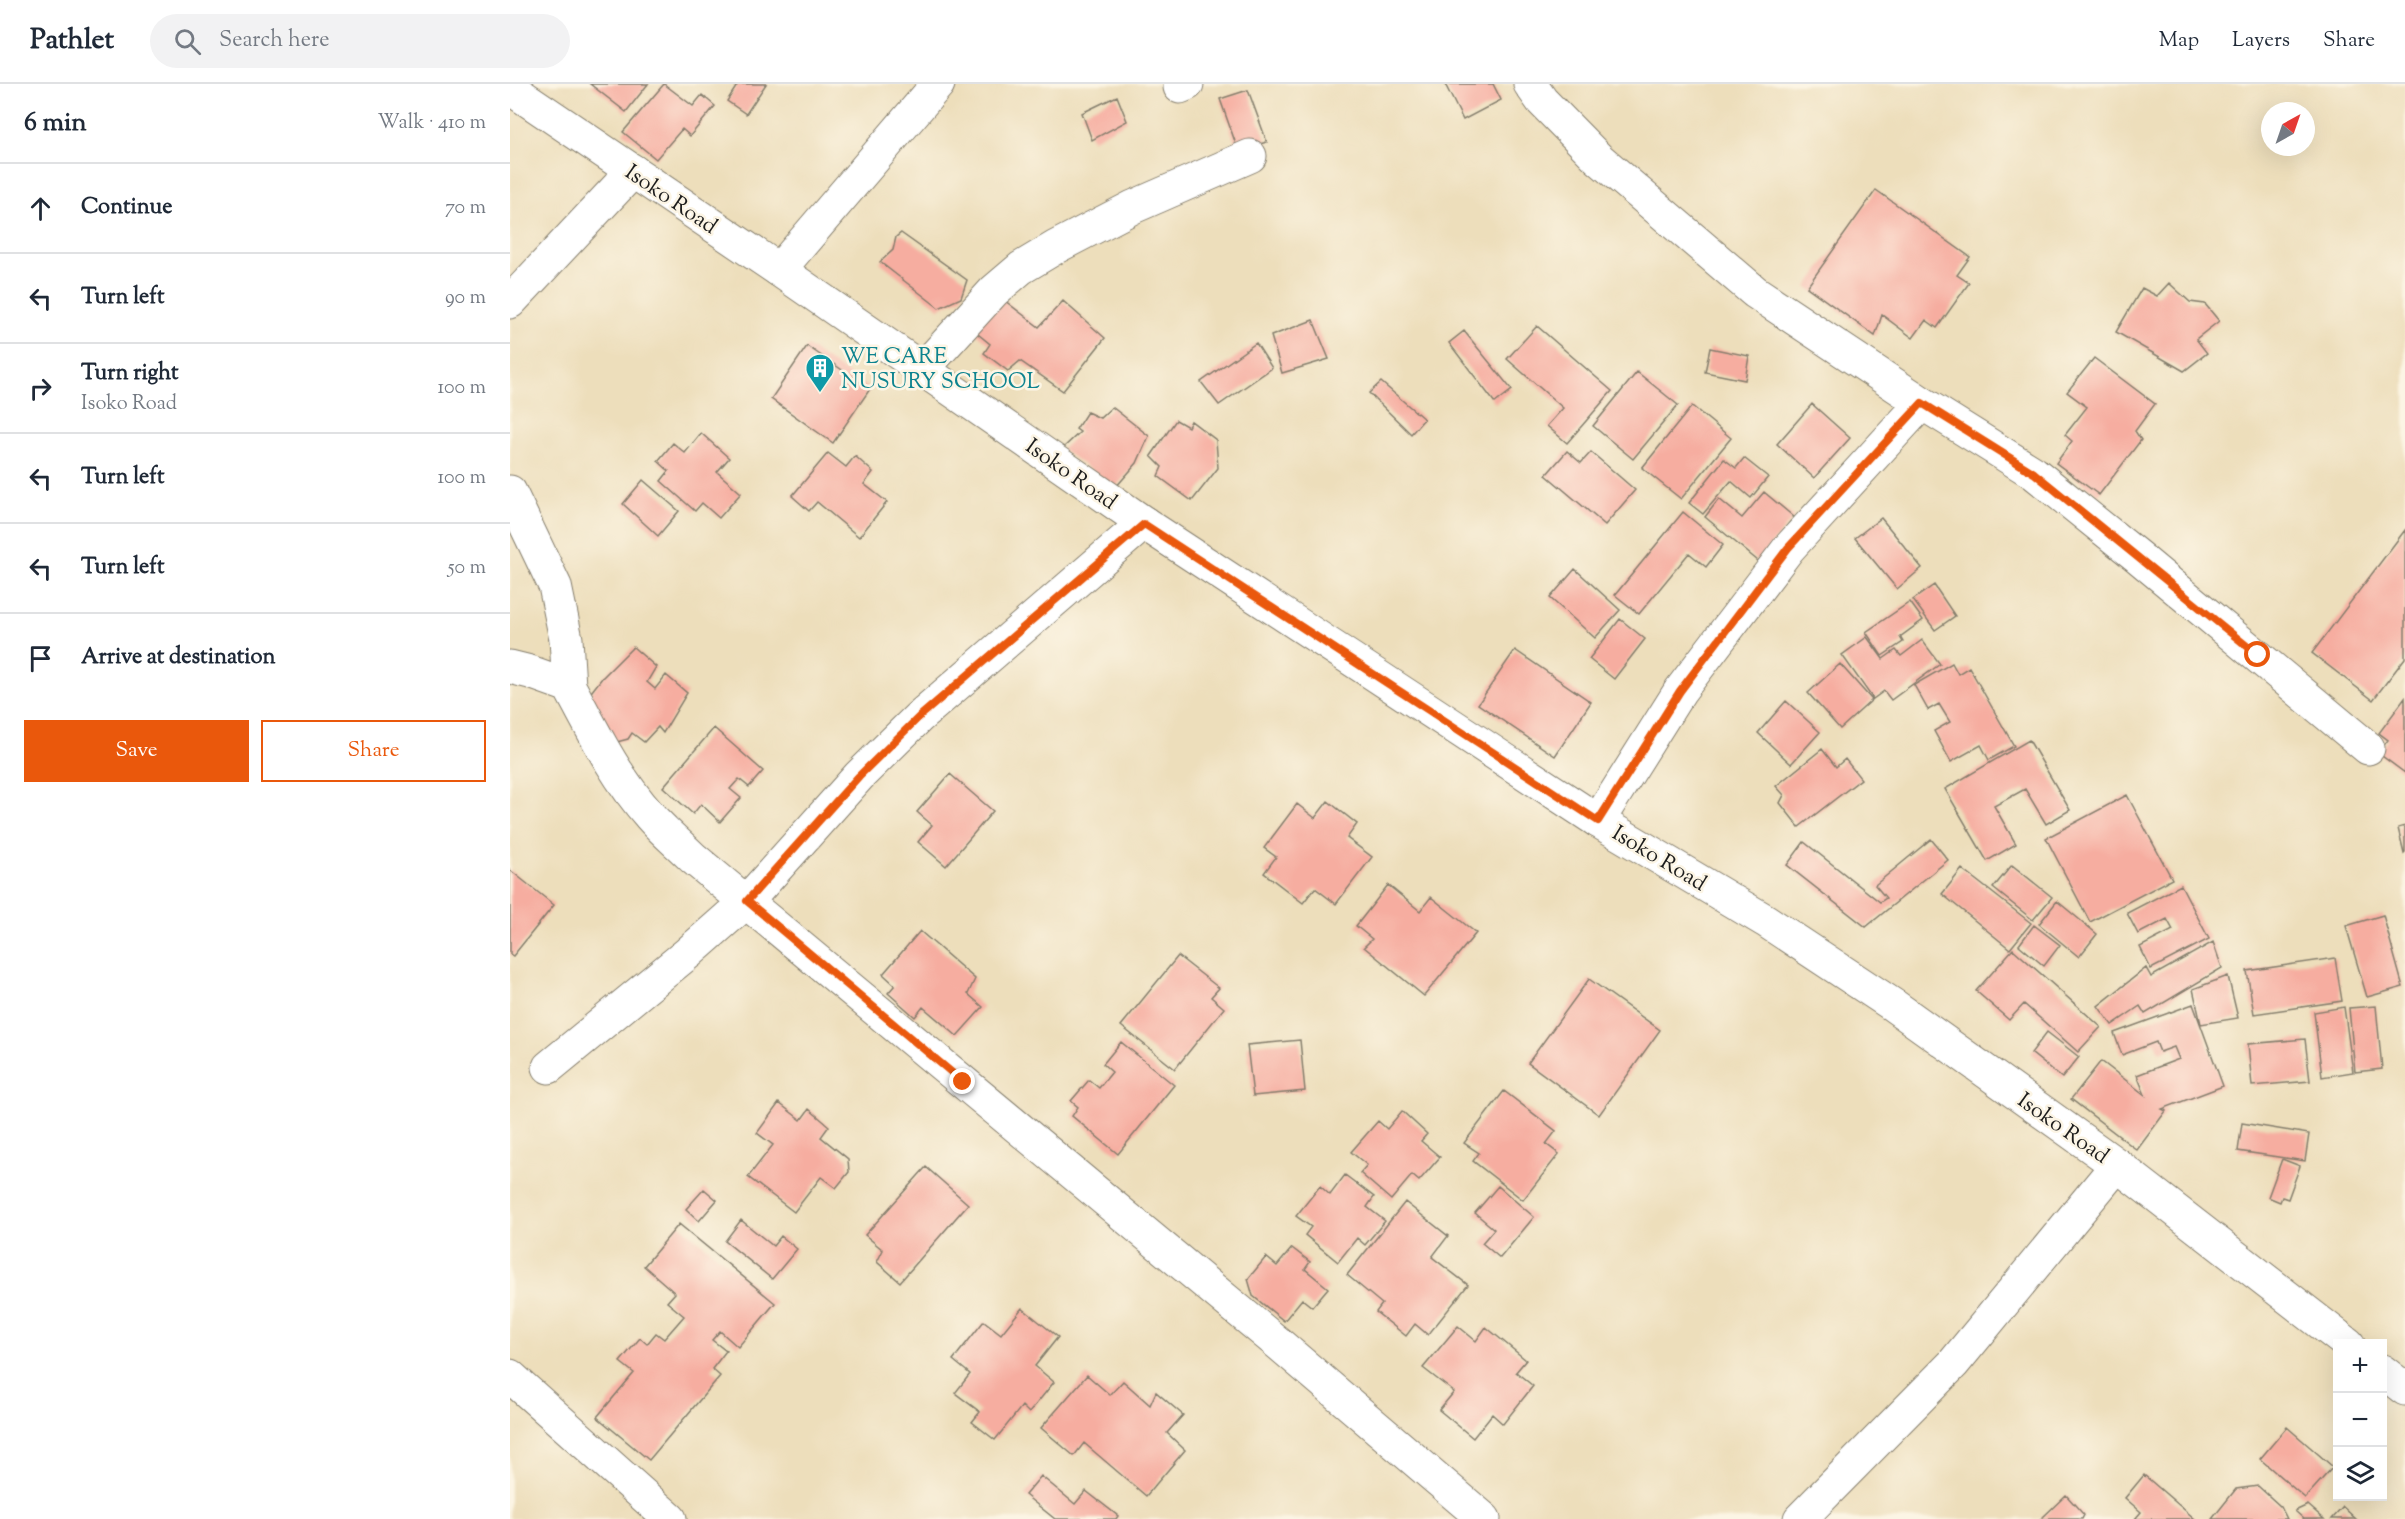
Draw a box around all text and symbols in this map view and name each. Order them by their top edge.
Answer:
search box [150,14,570,68]
text: Pathlet [30,21,114,61]
icon: search [171,25,204,58]
text: Search here [219,25,329,57]
text: Map [2159,26,2199,56]
text: Layers [2232,26,2290,56]
text: Share [2323,26,2375,56]
north arrow [2261,102,2315,156]
text: 6 min [24,105,87,142]
text: Walk · 410 m [377,109,486,138]
street label: Isoko Road [618,158,723,243]
icon: ahead [24,192,57,225]
text: Continue [81,192,172,224]
text: 70 m [445,194,486,223]
icon: left [24,282,57,315]
text: Turn left [81,282,164,314]
text: 90 m [445,284,486,313]
place label: WE CARE NUSURY SCHOOL [841,342,1040,399]
building icon: WE CARE NUSURY SCHOOL [804,352,836,394]
text: Turn right [81,358,178,390]
icon: right [24,372,57,405]
text: 100 m [437,374,486,403]
text: Isoko Road [81,390,177,419]
street label: Isoko Road [1018,432,1123,519]
icon: left [24,462,57,495]
text: Turn left [81,462,164,494]
text: 100 m [437,464,486,493]
icon: left [24,552,57,585]
text: Turn left [81,552,164,584]
text: 50 m [448,554,486,583]
route start [2244,641,2270,667]
icon: arrive [24,642,57,675]
text: Arrive at destination [81,642,276,674]
button: Save [24,720,249,782]
button: Share [261,720,486,782]
street label: Isoko Road [1605,819,1712,900]
route end [949,1068,975,1094]
street label: Isoko Road [2010,1086,2115,1173]
map controls [2333,1339,2387,1501]
button: + [2333,1339,2387,1393]
button: − [2333,1393,2387,1447]
button: layers [2333,1447,2387,1501]

